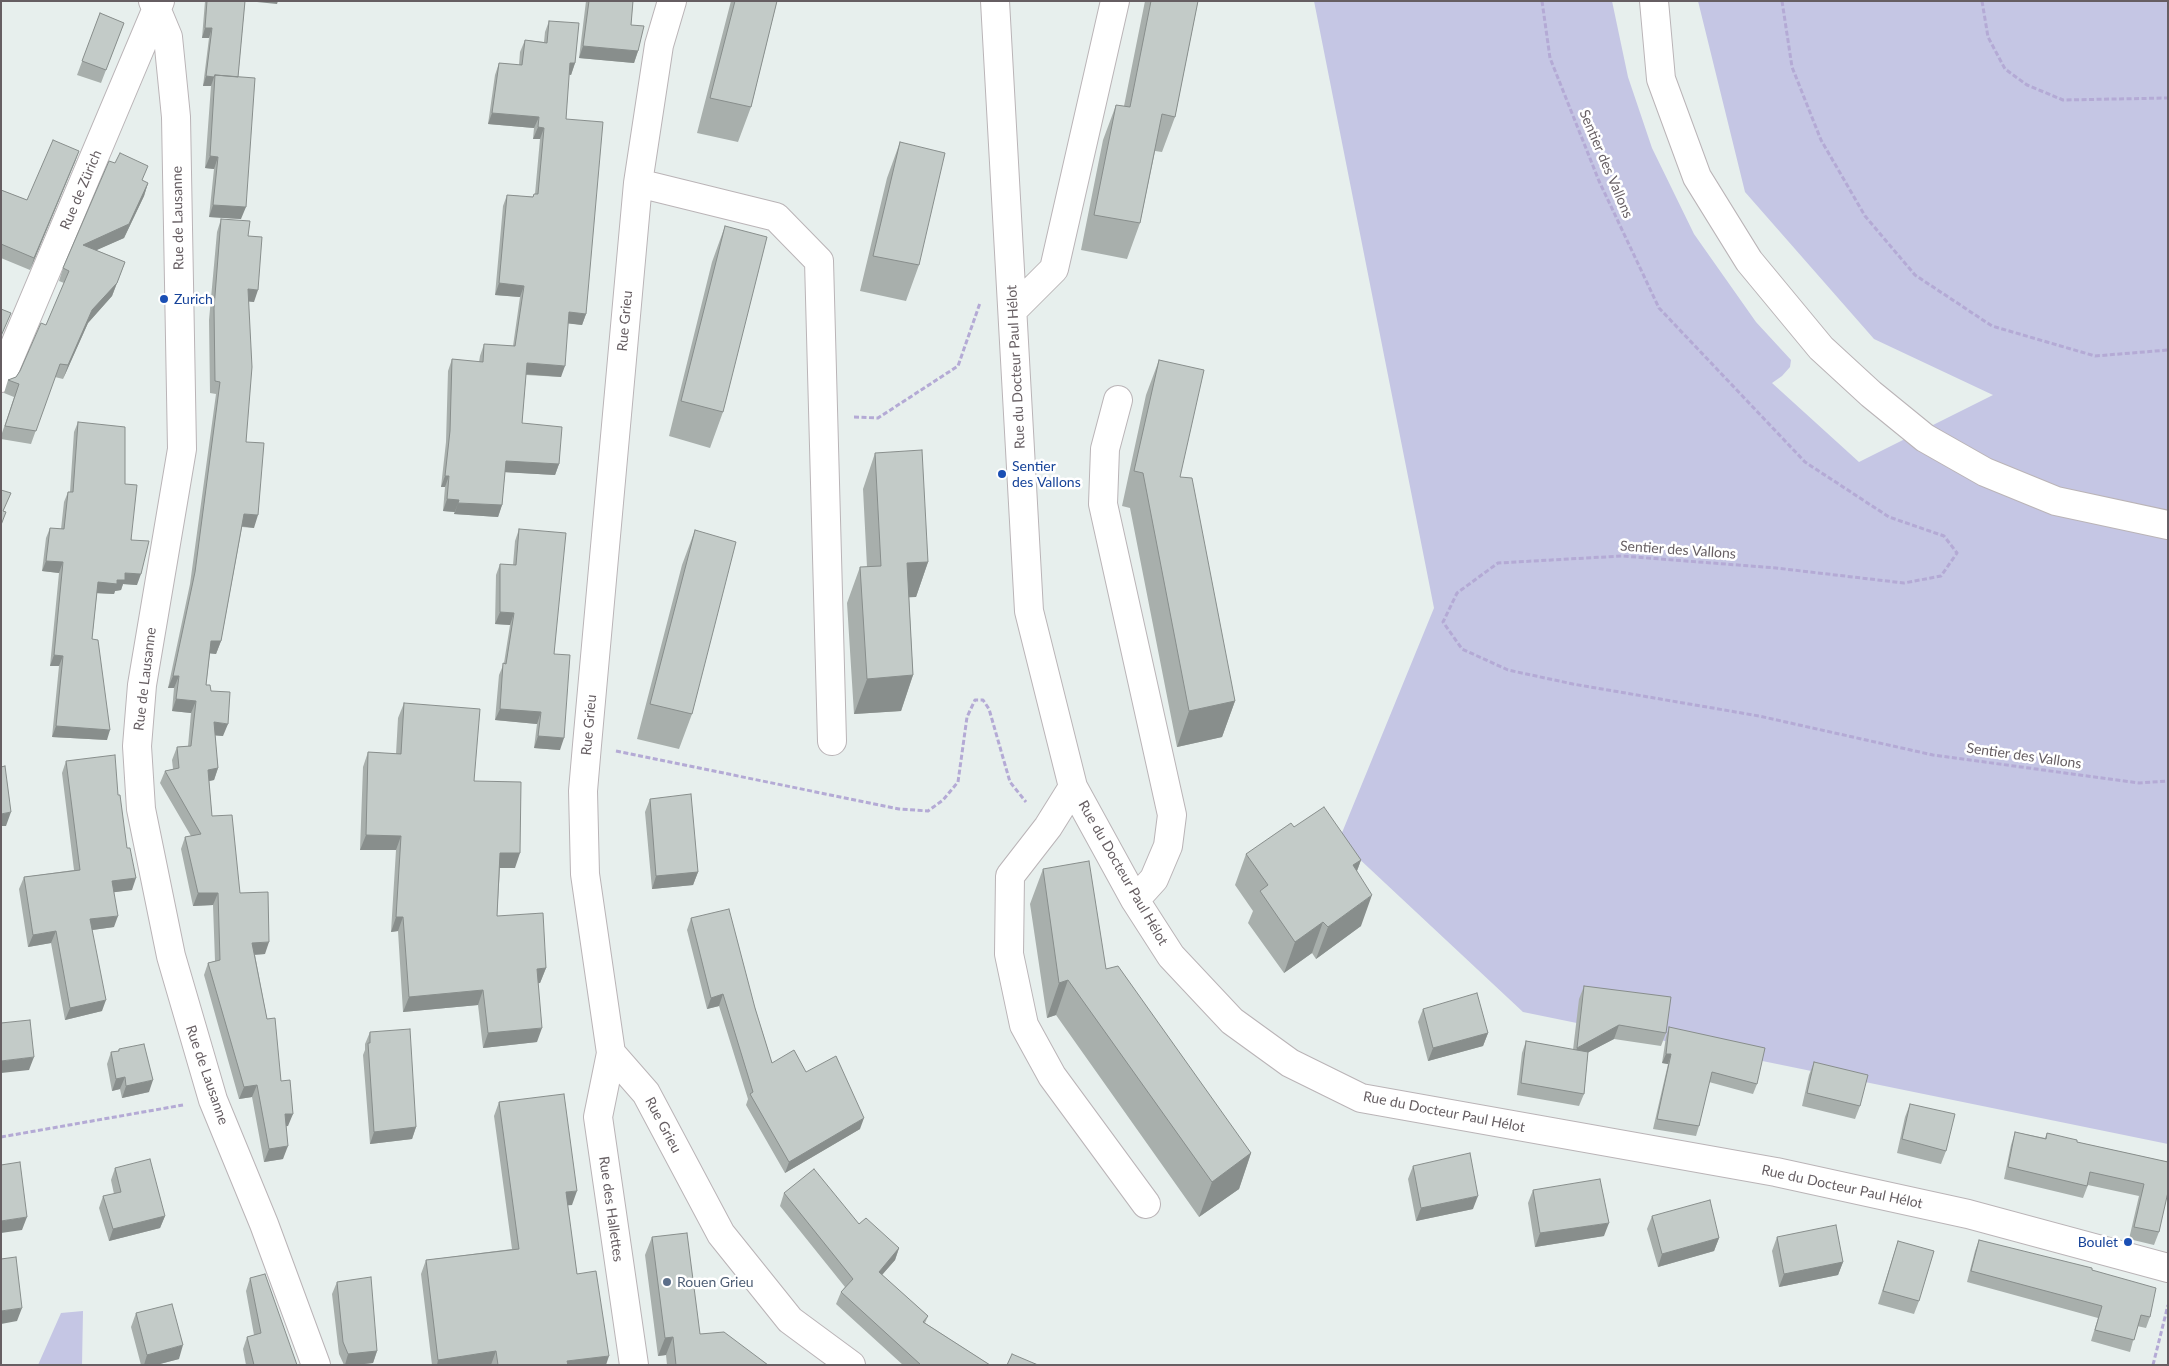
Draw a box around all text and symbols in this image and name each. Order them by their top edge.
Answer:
street label: Sentier des Vallons [1576,107,1636,221]
street label: Rue de Zürich [57,148,105,232]
street label: Rue de Lausanne [169,166,187,270]
street label: Rue du Docteur Paul Hélot [1003,284,1029,450]
street label: Rue Grieu [614,290,636,352]
place label: Zurich [174,291,213,307]
marker: Zurich [158,293,170,305]
place label: Sentier des Vallons [1012,458,1081,491]
marker: Sentier des Vallons [996,468,1008,480]
street label: Sentier des Vallons [1620,538,1736,562]
street label: Rue de Lausanne [130,626,160,732]
street label: Rue Grieu [578,694,600,756]
street label: Sentier des Vallons [1965,740,2083,772]
street label: Rue du Docteur Paul Hélot [1075,798,1171,948]
street label: Rue de Lausanne [182,1023,232,1127]
street label: Rue du Docteur Paul Hélot [1362,1088,1526,1136]
street label: Rue Grieu [641,1094,685,1156]
street label: Rue des Hallettes [595,1155,627,1263]
street label: Rue du Docteur Paul Hélot [1760,1162,1924,1212]
place label: Boulet [2078,1234,2118,1250]
marker: Boulet [2122,1236,2134,1248]
place label: Rouen Grieu [677,1274,754,1290]
marker: Rouen Grieu [661,1276,673,1288]

